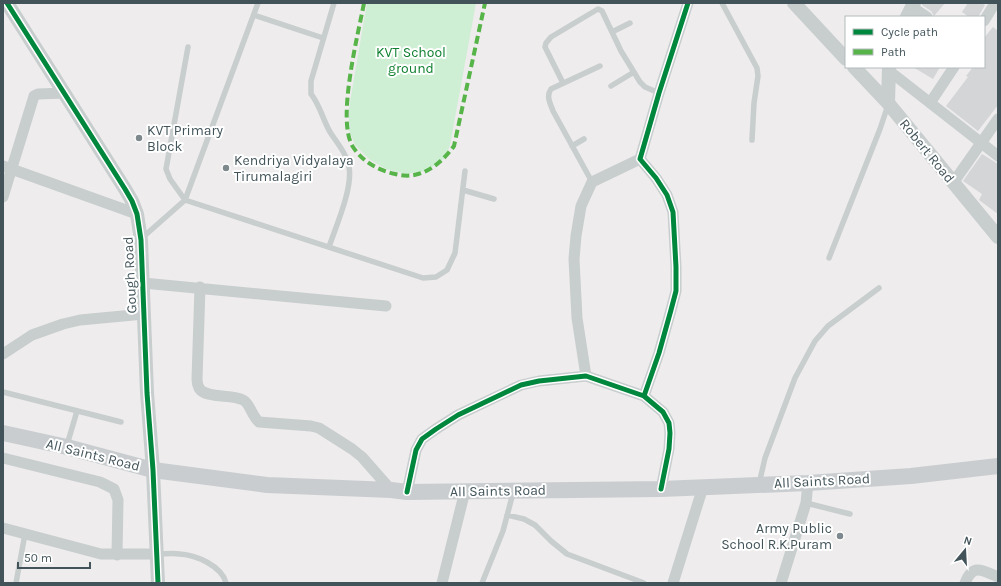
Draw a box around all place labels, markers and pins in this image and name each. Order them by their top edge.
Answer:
place label: KVT Primary Block [147,122,224,155]
marker: KVT Primary Block [134,133,144,143]
place label: Kendriya Vidyalaya Tirumalagiri [234,152,354,185]
marker: Kendriya Vidyalaya Tirumalagiri [221,163,231,173]
place label: Army Public School R.K.Puram [721,520,832,553]
marker: Army Public School R.K.Puram [835,531,845,541]

